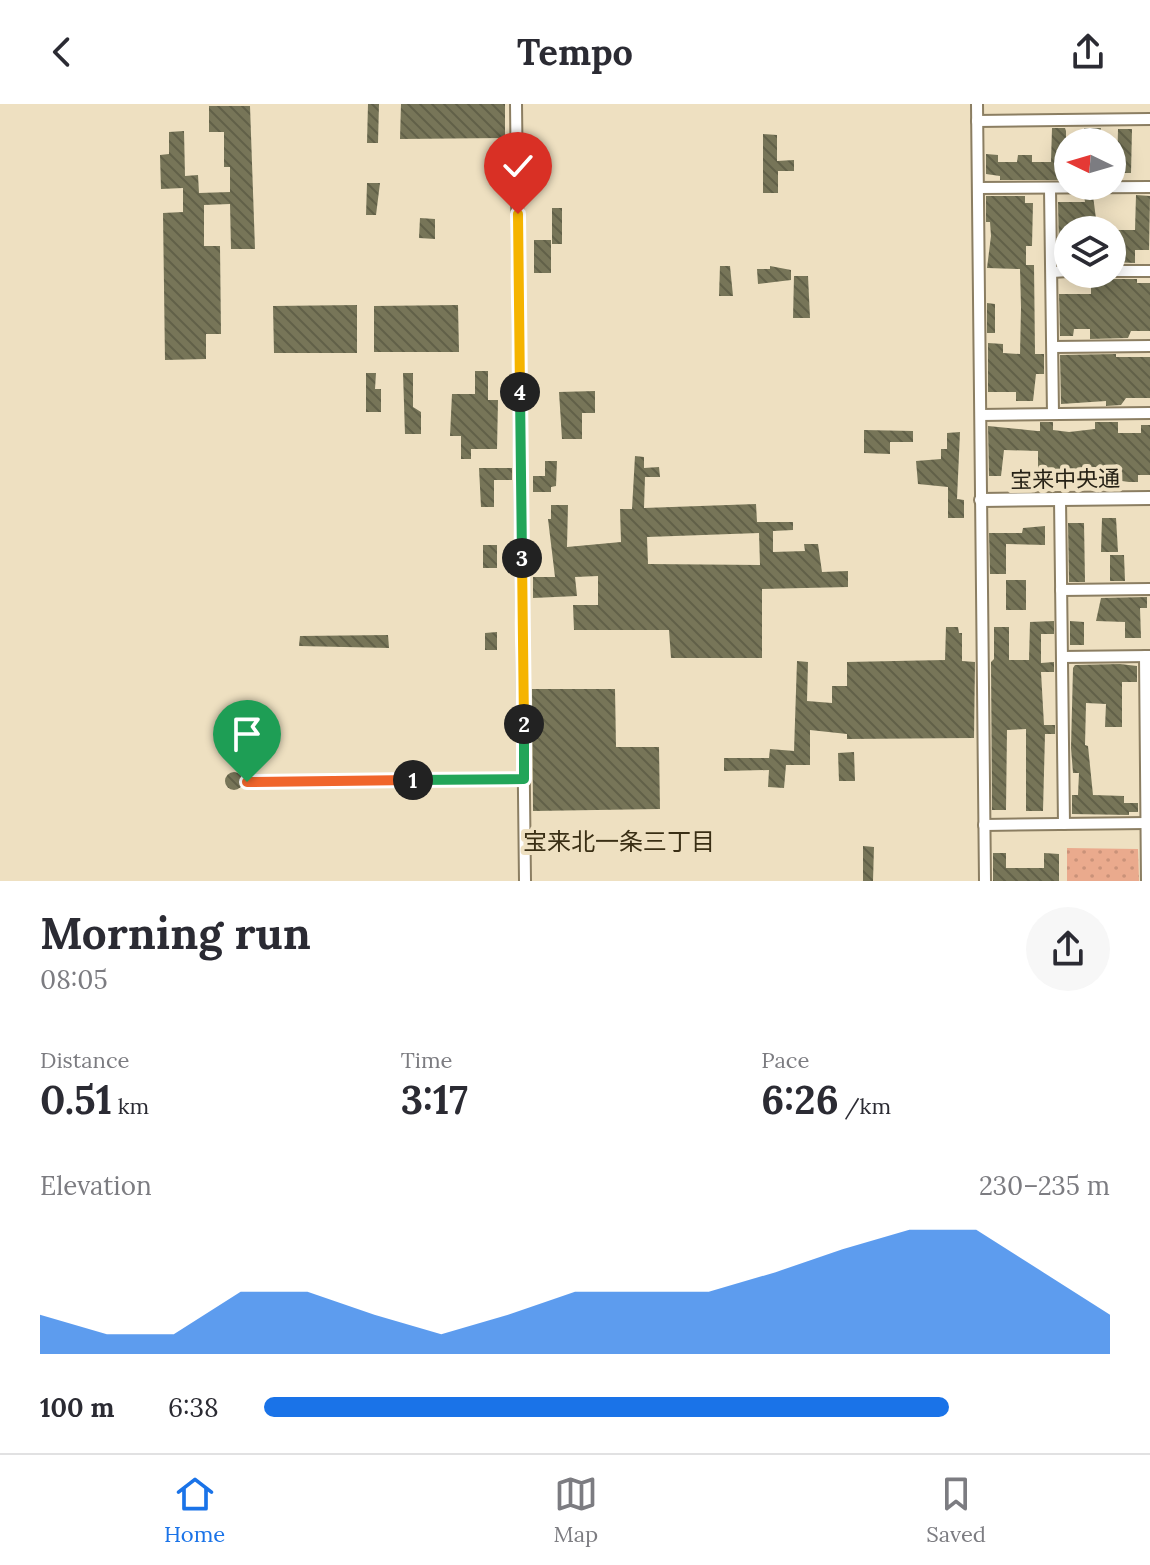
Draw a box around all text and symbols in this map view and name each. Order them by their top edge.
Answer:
text: Tempo [517,29,633,75]
icon: back [40,30,84,74]
icon: share [1066,30,1110,74]
north arrow [1054,128,1126,200]
map controls [1054,128,1126,288]
pin [484,132,552,214]
icon: check [496,144,540,188]
button: layers [1054,216,1126,288]
pin: 4 [500,372,540,412]
text: 4 [514,378,526,406]
street label: 宝来中央通 [1010,464,1120,494]
pin: 3 [502,538,542,578]
text: 3 [516,544,528,572]
pin [213,700,281,782]
pin: 2 [504,704,544,744]
text: 2 [518,710,530,738]
icon: arrive [225,712,269,756]
pin: 1 [393,760,433,800]
text: 1 [409,766,417,794]
district label: 宝来北一条三丁目 [523,826,715,857]
text: Morning run [40,905,311,961]
button: share [1026,907,1110,991]
text: 08:05 [40,963,108,996]
text: Distance [40,1046,130,1074]
text: Time [401,1046,453,1074]
text: Pace [761,1046,809,1074]
text: 0.51 [40,1074,112,1125]
text: 3:17 [401,1074,468,1125]
text: 6:26 [761,1074,839,1125]
text: km [112,1092,149,1120]
text: /km [839,1092,891,1120]
text: Elevation [40,1169,152,1202]
text: 230–235 m [979,1169,1110,1202]
text: 100 m [40,1391,114,1424]
text: 6:38 [168,1391,219,1424]
tab: Home [164,1472,225,1548]
tab: Map [553,1472,598,1548]
tab: Saved [926,1472,986,1548]

